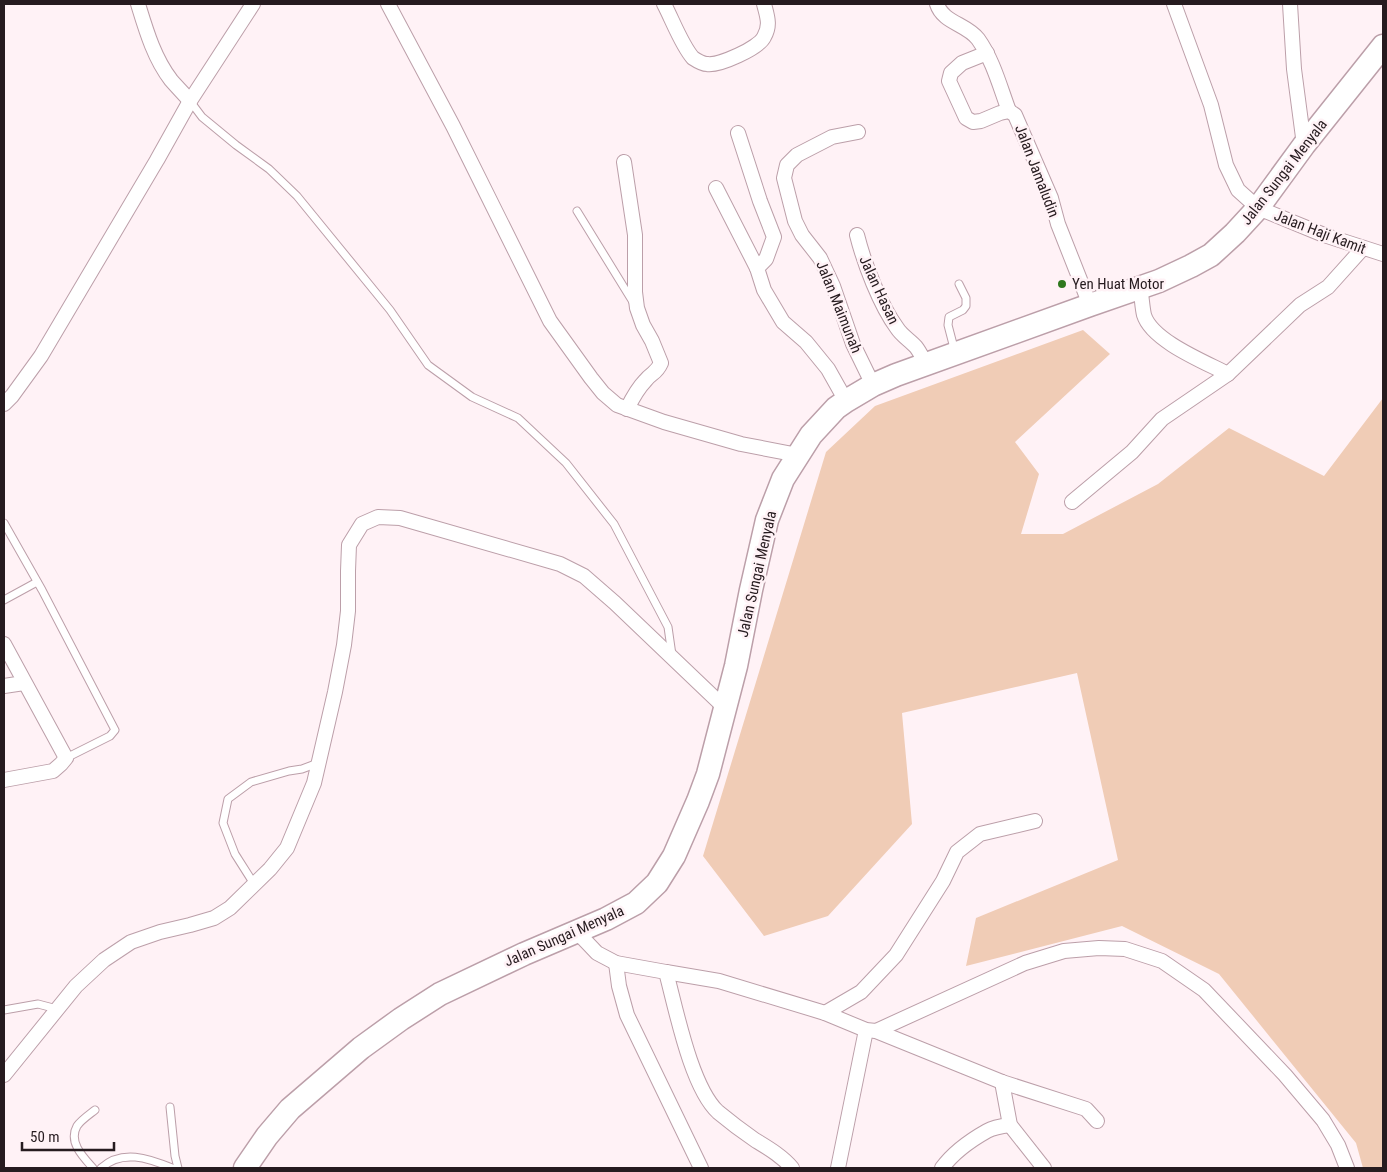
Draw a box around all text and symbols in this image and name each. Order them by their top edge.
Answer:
street label: Jalan Sungai Menyala [1237,116,1331,228]
street label: Jalan Jamaludin [1011,122,1063,220]
street label: Jalan Haji Kamit [1271,206,1369,258]
street label: Jalan Hasan [855,253,903,327]
street label: Jalan Maimunah [812,258,866,356]
place label: Yen Huat Motor [1072,275,1164,293]
marker: Yen Huat Motor [1056,278,1068,290]
street label: Jalan Sungai Menyala [734,509,780,639]
street label: Jalan Sungai Menyala [501,902,627,970]
scale bar [22,1120,115,1152]
text: 50 m [30,1128,60,1146]

